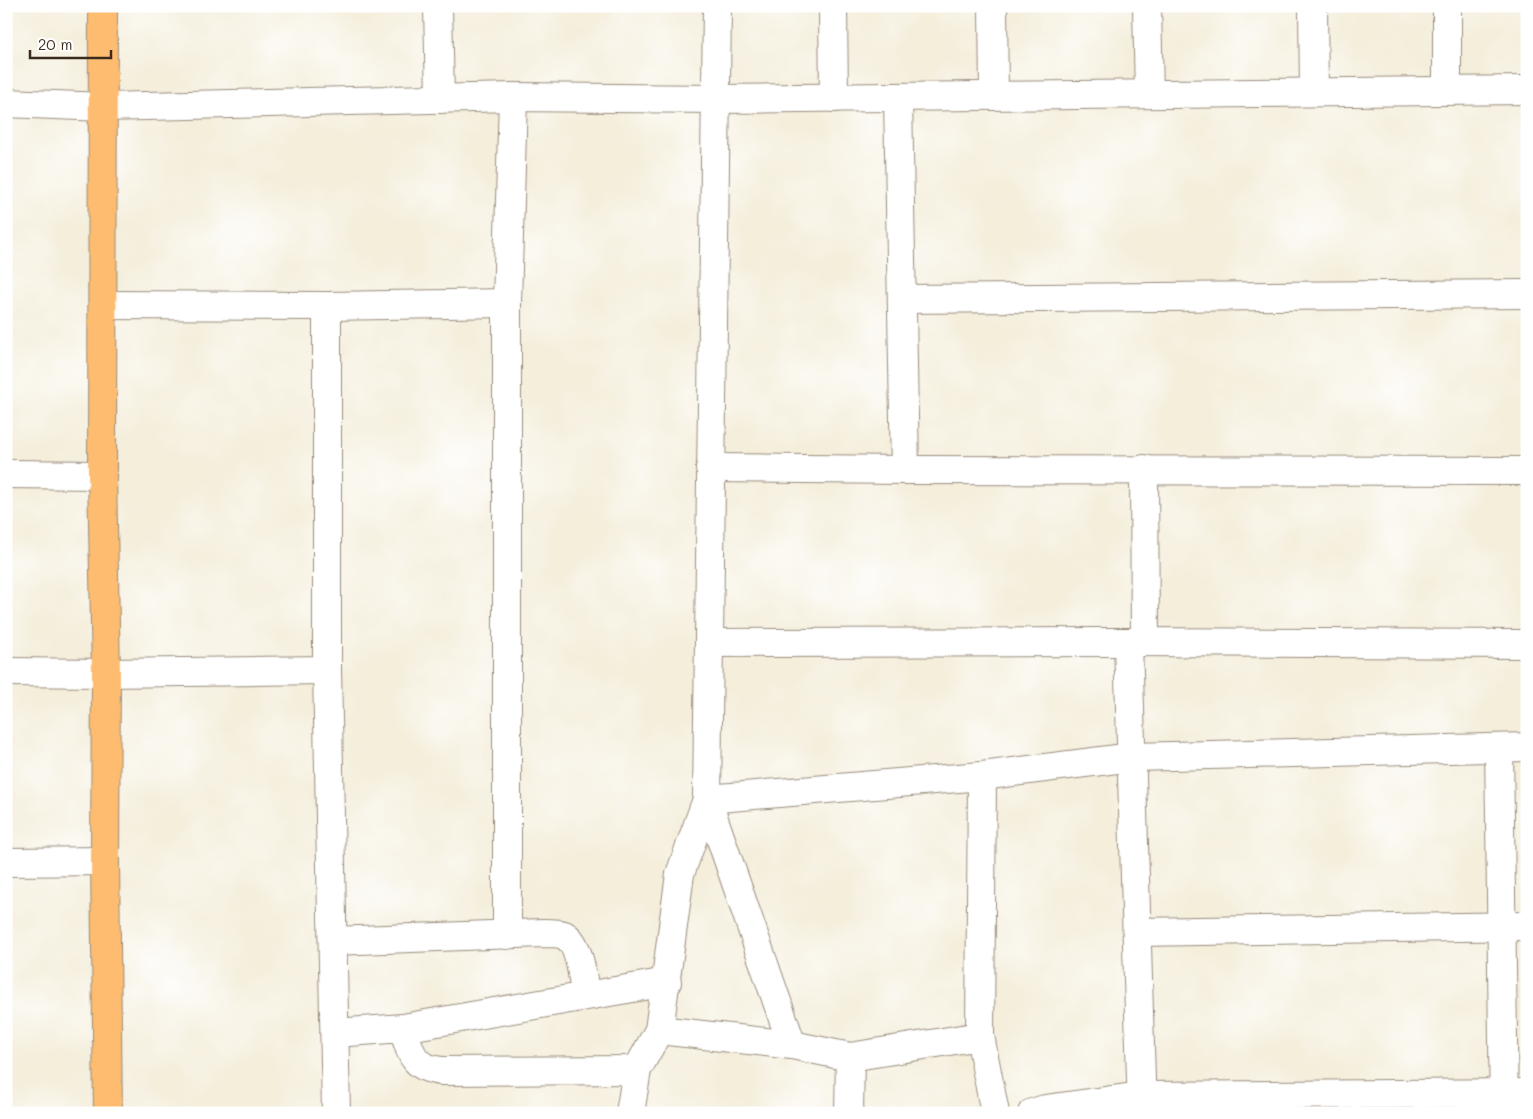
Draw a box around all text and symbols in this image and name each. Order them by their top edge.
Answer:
scale bar [30,28,111,60]
text: 20 m [38,34,72,54]

